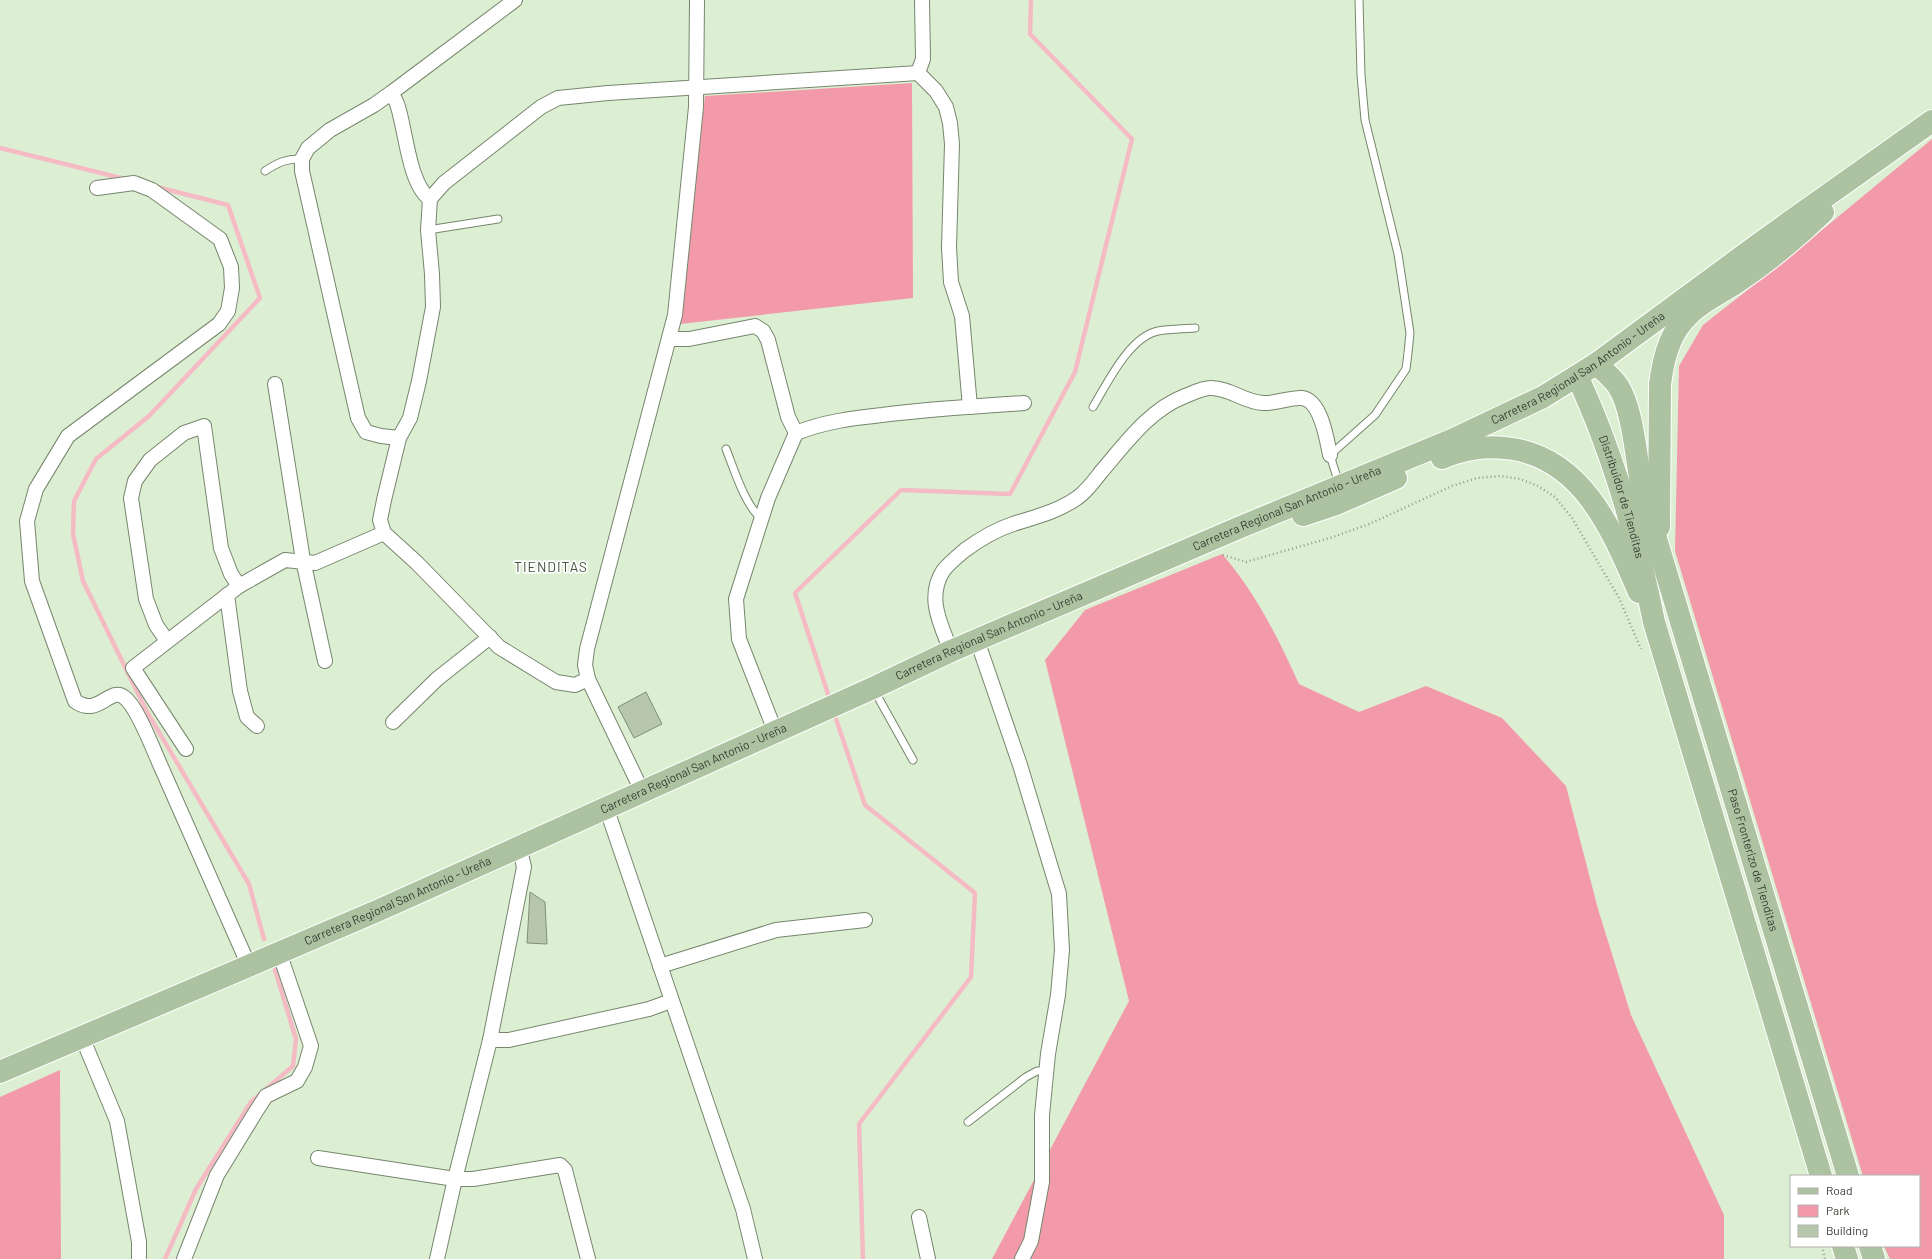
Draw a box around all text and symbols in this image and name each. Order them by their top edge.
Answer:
street label: Carretera Regional San Antonio - Ureña [1488,308,1667,427]
street label: Distribuidor de Tienditas [1597,433,1648,560]
street label: Carretera Regional San Antonio - Ureña [1190,462,1383,553]
district label: TIENDITAS [514,558,588,575]
street label: Carretera Regional San Antonio - Ureña [893,588,1084,682]
street label: Carretera Regional San Antonio - Ureña [598,720,788,816]
street label: Paso Fronterizo de Tienditas [1726,787,1782,933]
street label: Carretera Regional San Antonio - Ureña [302,853,493,947]
legend [1790,1175,1920,1247]
text: Road [1826,1183,1853,1197]
text: Park [1826,1203,1850,1217]
text: Building [1826,1223,1868,1237]

